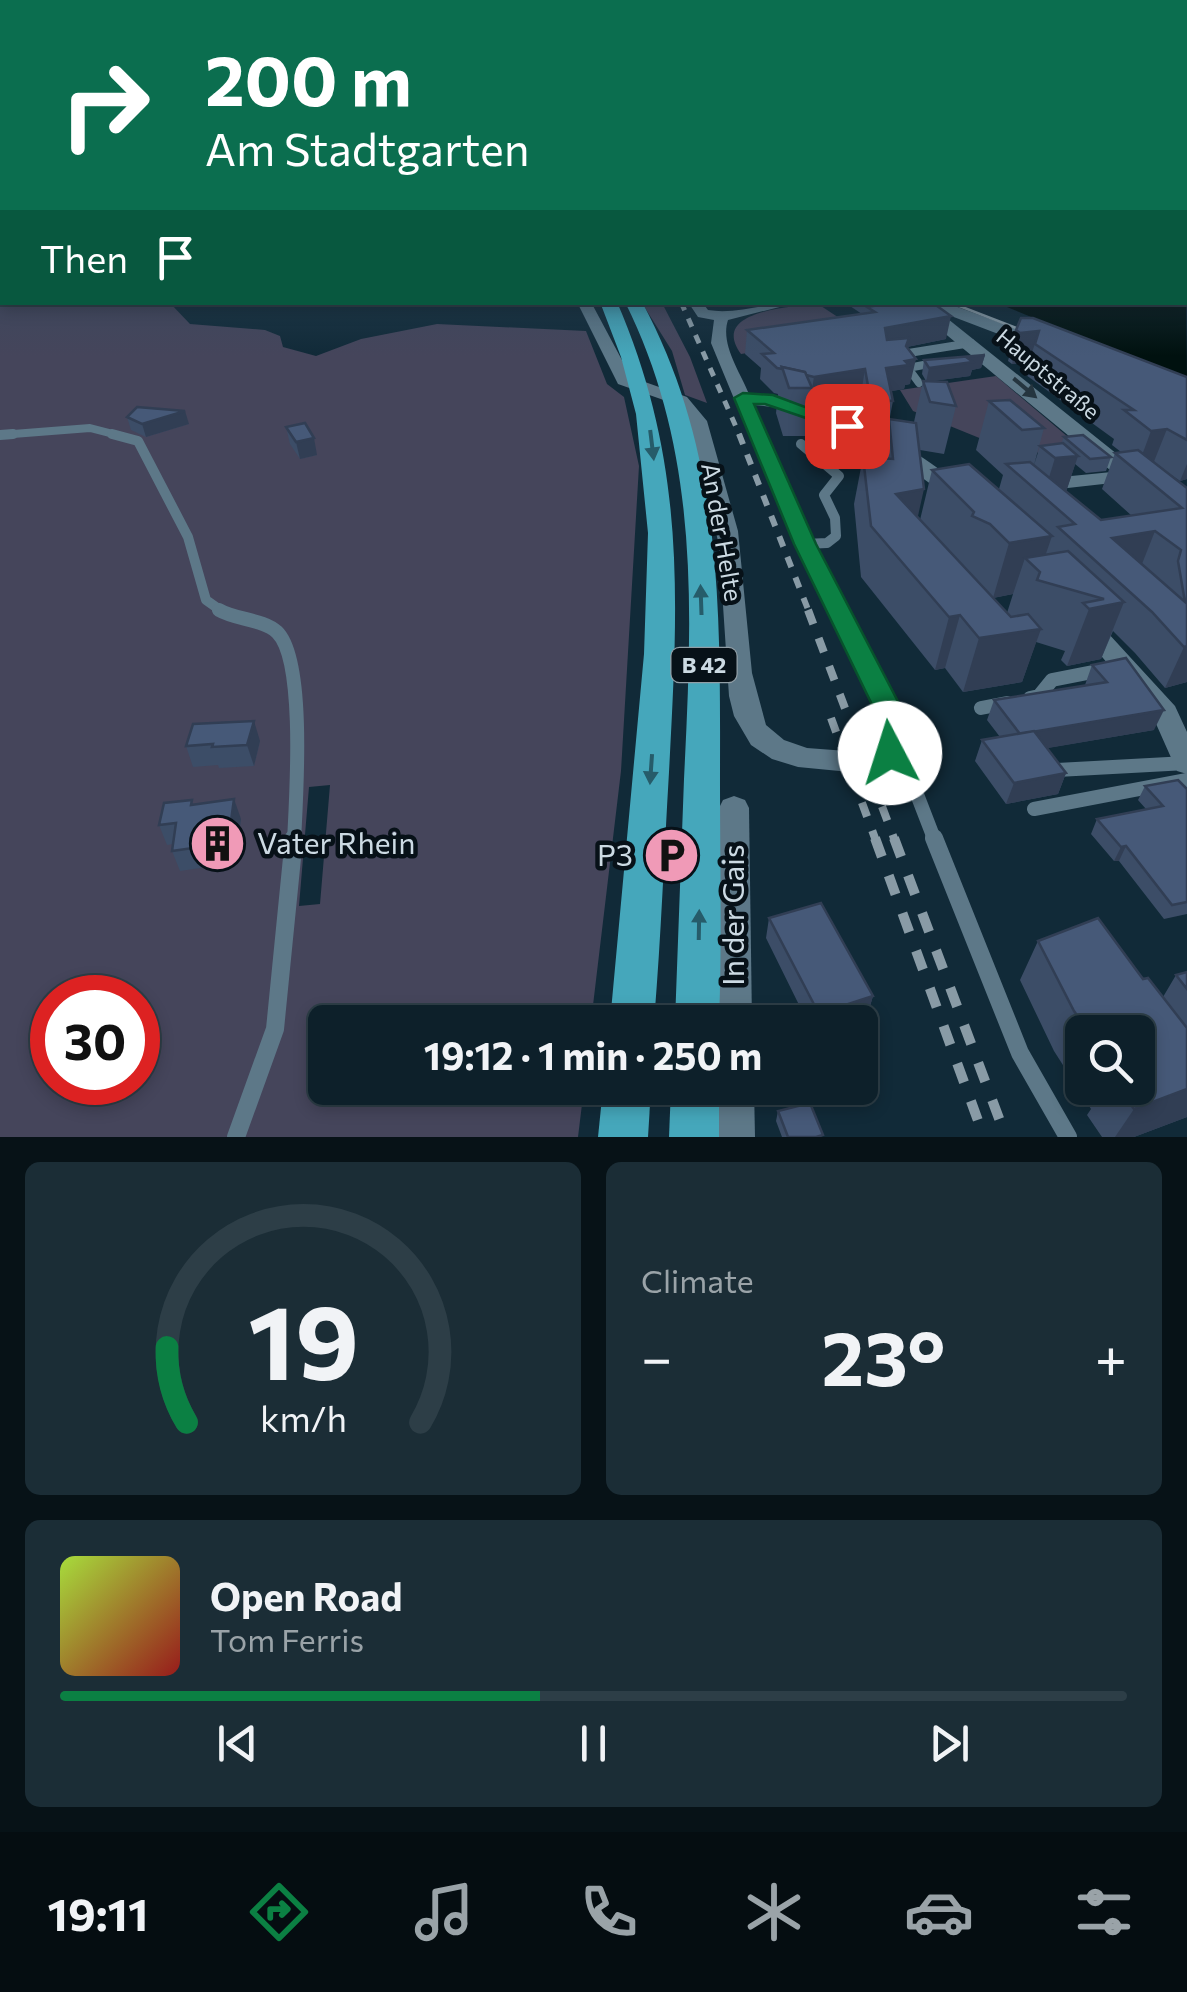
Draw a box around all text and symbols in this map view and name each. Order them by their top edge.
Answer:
text: 200 m [205,35,412,120]
icon: right [40,40,170,170]
text: Am Stadtgarten [205,120,530,175]
icon: arrive [148,230,203,285]
text: Then [40,234,128,281]
street label: Hauptstraße [991,323,1105,424]
one-way arrow [1013,376,1038,398]
pin [805,384,890,469]
icon: arrive [820,399,875,454]
one-way arrow [644,430,660,462]
street label: An der Helte [696,460,750,604]
one-way arrow [693,584,709,616]
road number: B 42 [672,648,736,682]
position arrow [838,701,942,805]
one-way arrow [643,754,659,786]
building icon: Vater Rhein [188,814,248,874]
place label: Vater Rhein [257,823,415,860]
parking icon: P3 [642,826,702,886]
place label: P3 [597,835,633,872]
street label: In der Gais [713,844,750,986]
one-way arrow [692,909,708,941]
speed limit sign: 30 [30,975,160,1105]
map controls [1065,1015,1155,1105]
button: search [1065,1015,1155,1105]
text: 19:12 · 1 min · 250 m [424,1031,762,1078]
text: Climate [641,1260,754,1300]
text: 19 [247,1274,359,1401]
text: 23° [822,1310,945,1401]
text: − [641,1322,672,1389]
text: + [1095,1322,1127,1389]
text: km/h [260,1396,346,1439]
text: Open Road [210,1572,403,1619]
text: Tom Ferris [210,1619,364,1659]
icon: previous [210,1716,265,1771]
icon: pause [566,1716,621,1771]
icon: next [922,1716,977,1771]
icon: directions [244,1877,314,1947]
icon: music [409,1877,479,1947]
icon: phone [574,1877,644,1947]
icon: climate [739,1877,809,1947]
icon: car [904,1877,974,1947]
icon: filters [1069,1877,1139,1947]
text: 19:11 [48,1885,148,1940]

